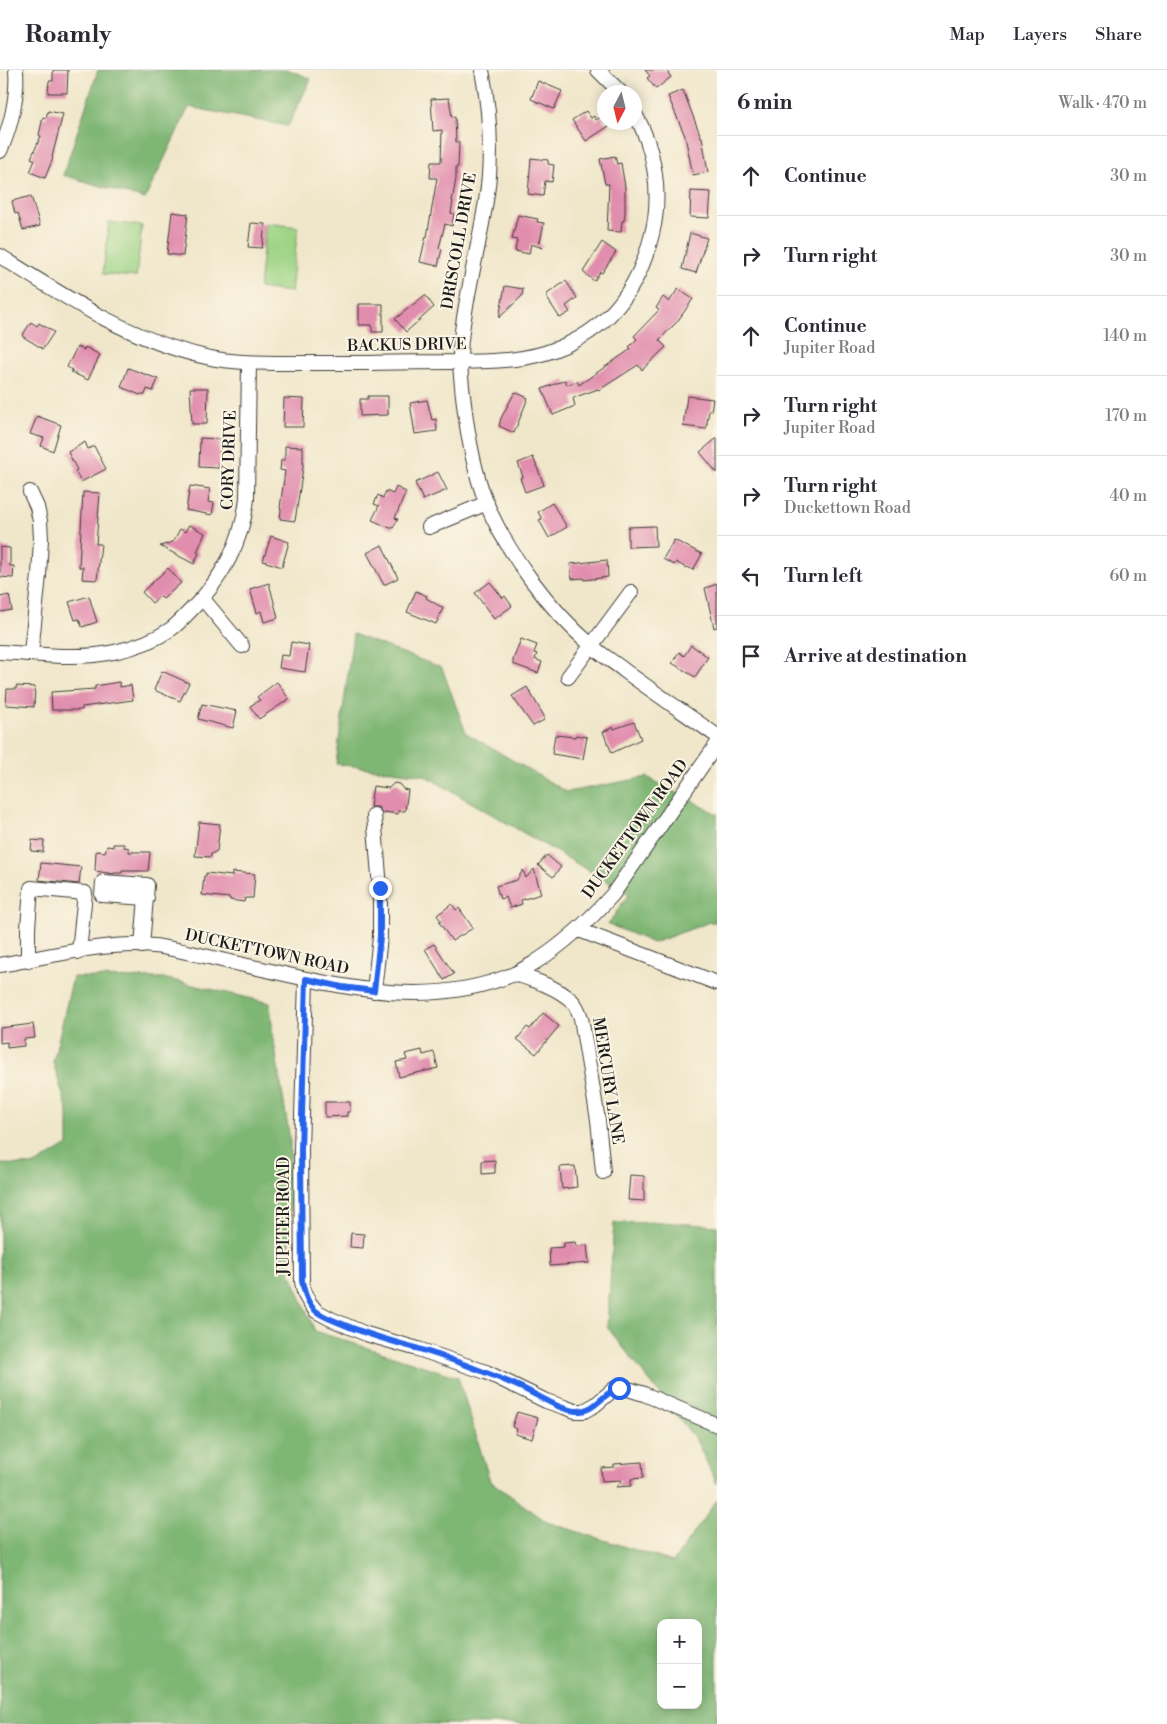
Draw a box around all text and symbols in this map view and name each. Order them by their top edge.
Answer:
text: Roamly [25,20,111,50]
text: Map [950,23,985,46]
text: Layers [1013,23,1067,46]
text: Share [1095,23,1142,46]
north arrow [597,85,642,130]
text: 6 min [737,90,792,116]
text: Walk · 470 m [1059,93,1147,113]
icon: ahead [737,162,765,190]
text: Continue [784,164,867,188]
text: 30 m [1110,166,1147,186]
street label: DRISCOLL DRIVE [437,171,481,311]
icon: right [737,242,765,270]
text: Turn right [784,244,877,268]
text: 30 m [1110,246,1147,266]
text: Continue [784,314,867,338]
icon: ahead [737,322,765,350]
text: 140 m [1103,326,1147,346]
street label: BACKUS DRIVE [346,334,467,356]
text: Jupiter Road [784,338,875,358]
text: Turn right [784,394,877,418]
icon: right [737,402,765,430]
text: 170 m [1105,406,1147,426]
street label: CORY DRIVE [217,410,241,510]
text: Jupiter Road [784,418,875,438]
text: Turn right [784,474,877,498]
icon: right [737,482,765,510]
text: 40 m [1110,486,1147,506]
text: Duckettown Road [784,498,911,518]
icon: left [737,562,765,590]
text: Turn left [784,564,863,588]
text: 60 m [1109,566,1147,586]
icon: arrive [737,642,765,670]
text: Arrive at destination [784,644,967,668]
street label: DUCKETTOWN ROAD [578,755,692,903]
route end [369,877,392,900]
street label: DUCKETTOWN ROAD [183,925,351,979]
street label: MERCURY LANE [588,1016,628,1146]
street label: JUPITER ROAD [274,1157,294,1276]
route start [608,1377,631,1400]
map controls [657,1619,702,1709]
button: + [657,1619,702,1664]
button: − [657,1664,702,1709]

